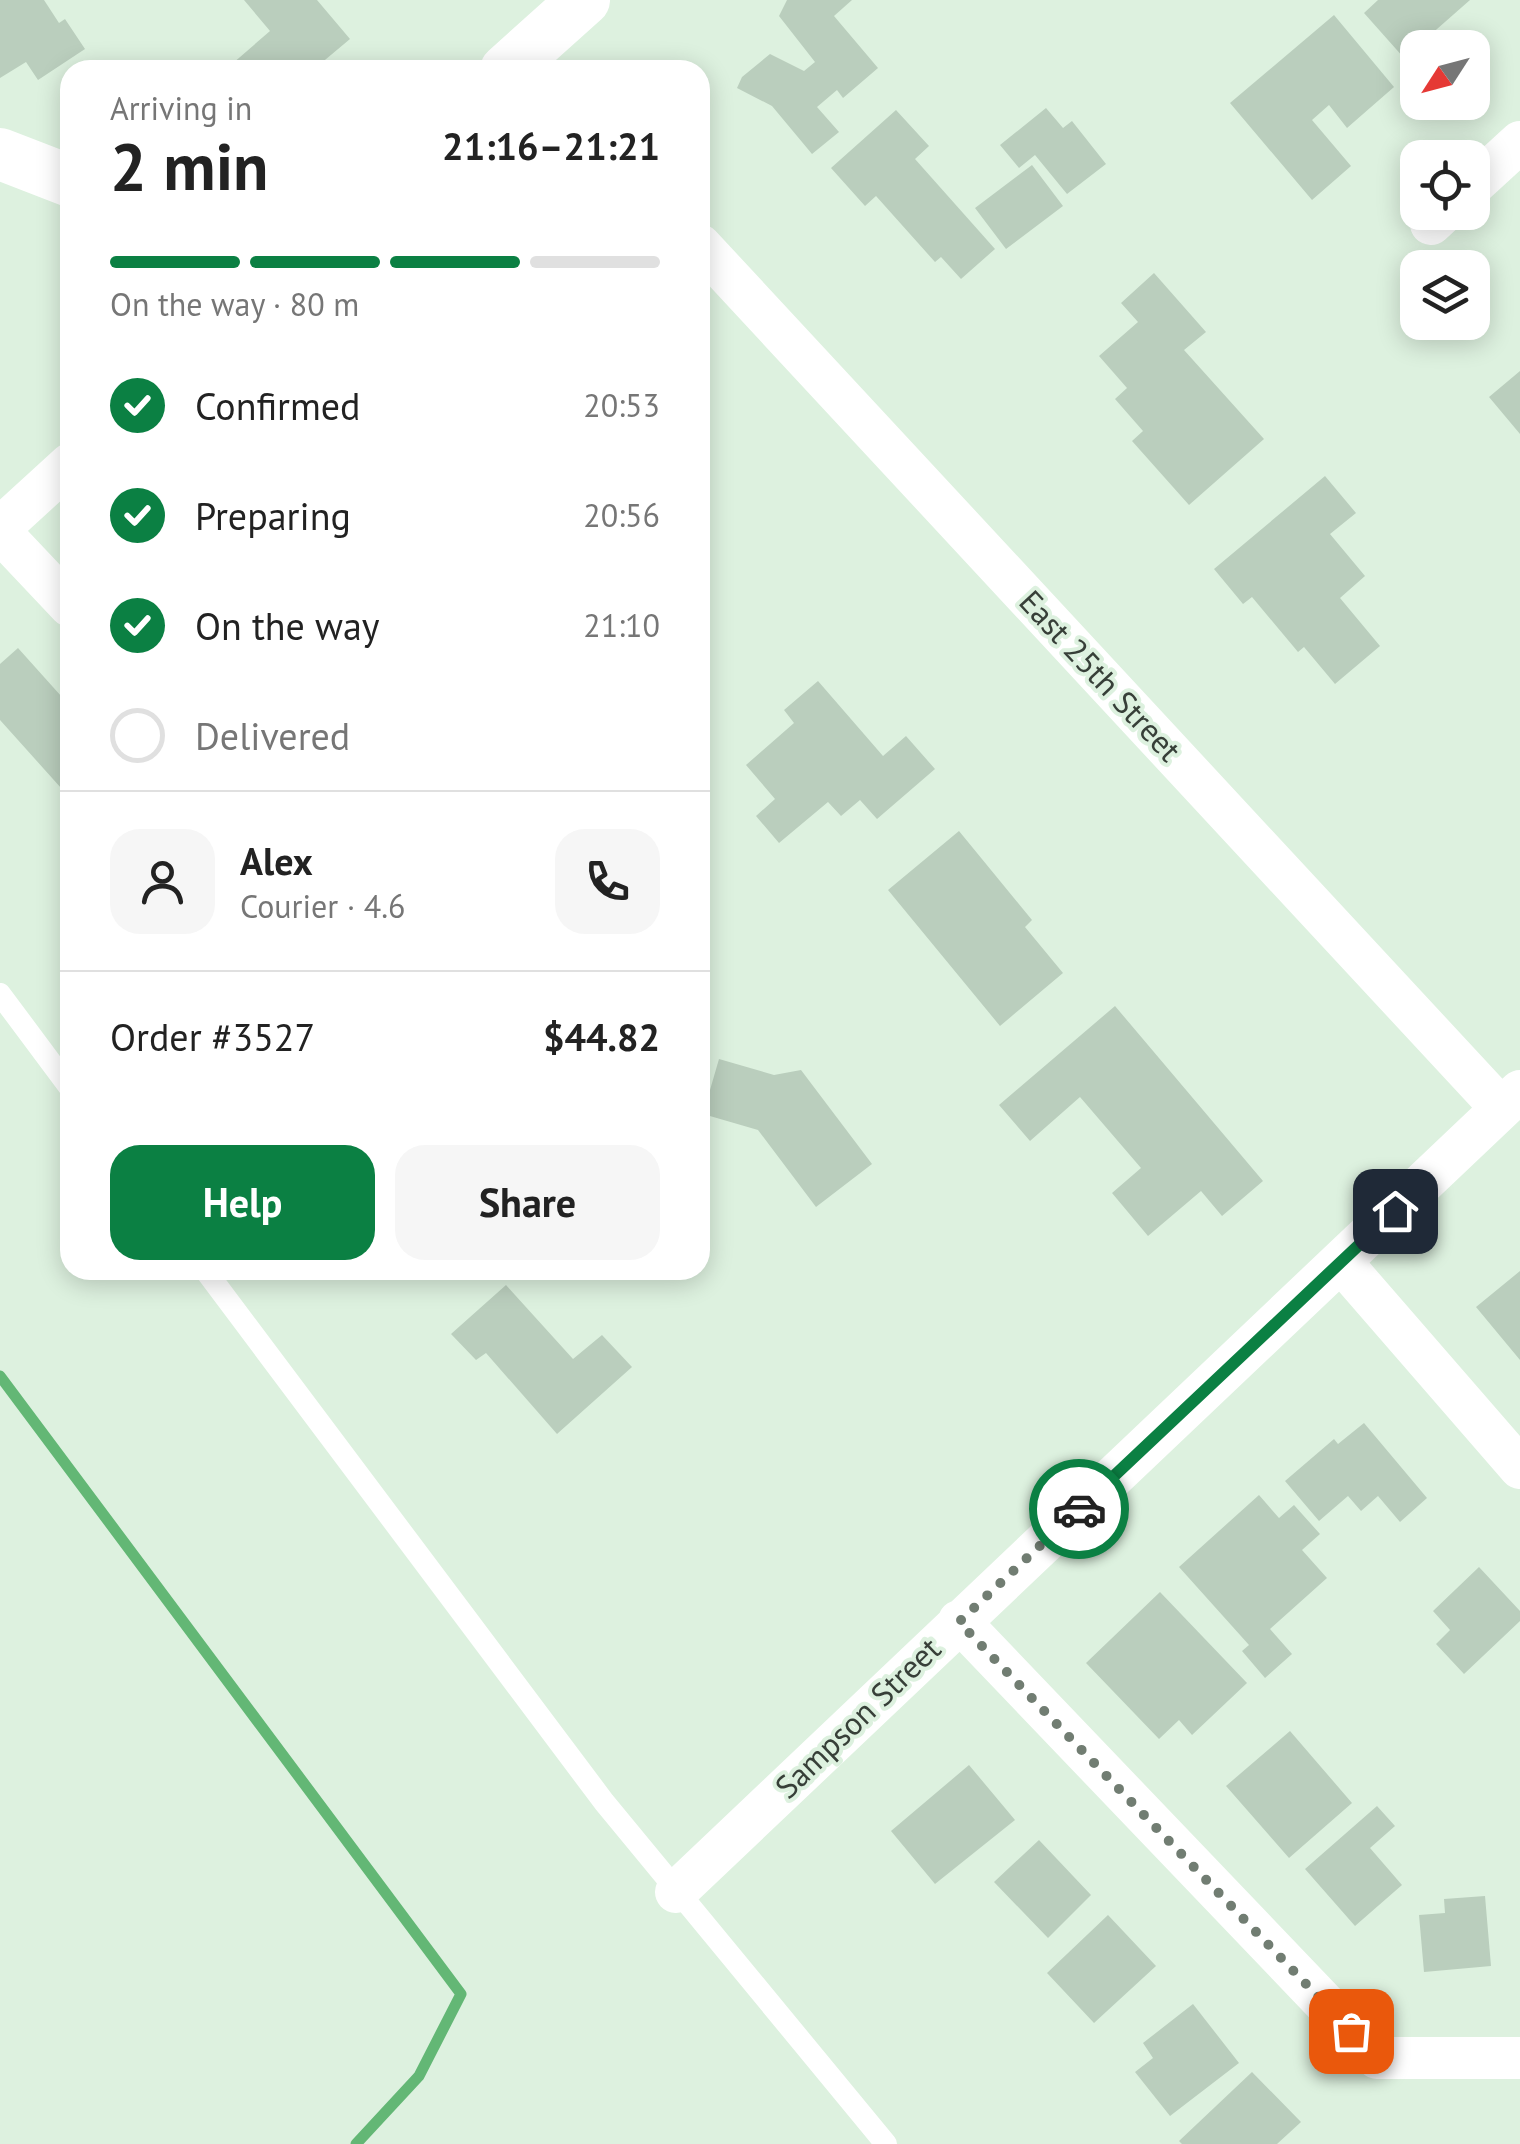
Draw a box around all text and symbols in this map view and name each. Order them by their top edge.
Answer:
north arrow [1400,30,1490,120]
map controls [1400,30,1490,340]
text: Arriving in [110,87,252,129]
text: 21:16–21:21 [442,121,660,170]
text: 2 min [110,124,269,208]
button: locate [1400,140,1490,230]
button: layers [1400,250,1490,340]
text: On the way · 80 m [110,283,359,325]
icon: check [110,378,165,433]
text: Confirmed [195,381,361,430]
text: 20:53 [583,384,660,426]
icon: check [110,488,165,543]
text: Preparing [195,491,351,540]
text: 20:56 [583,494,660,536]
street label: East 25th Street [1011,581,1191,770]
icon: check [110,598,165,653]
text: On the way [195,601,380,650]
text: 21:10 [583,604,660,646]
text: Delivered [195,711,350,760]
button: person [110,829,215,934]
button: phone [555,829,660,934]
text: Alex [240,836,313,885]
text: Courier · 4.6 [240,885,406,927]
text: Order #3527 [110,1012,315,1061]
text: $44.82 [543,1012,660,1061]
button: Help [110,1145,375,1260]
button: Share [395,1145,660,1260]
pin [1353,1169,1438,1254]
icon: home [1368,1184,1423,1239]
courier [1029,1459,1129,1559]
icon: car [1052,1482,1107,1537]
street label: Sampson Street [766,1628,949,1807]
pin [1309,1989,1394,2074]
icon: bag [1324,2004,1379,2059]

